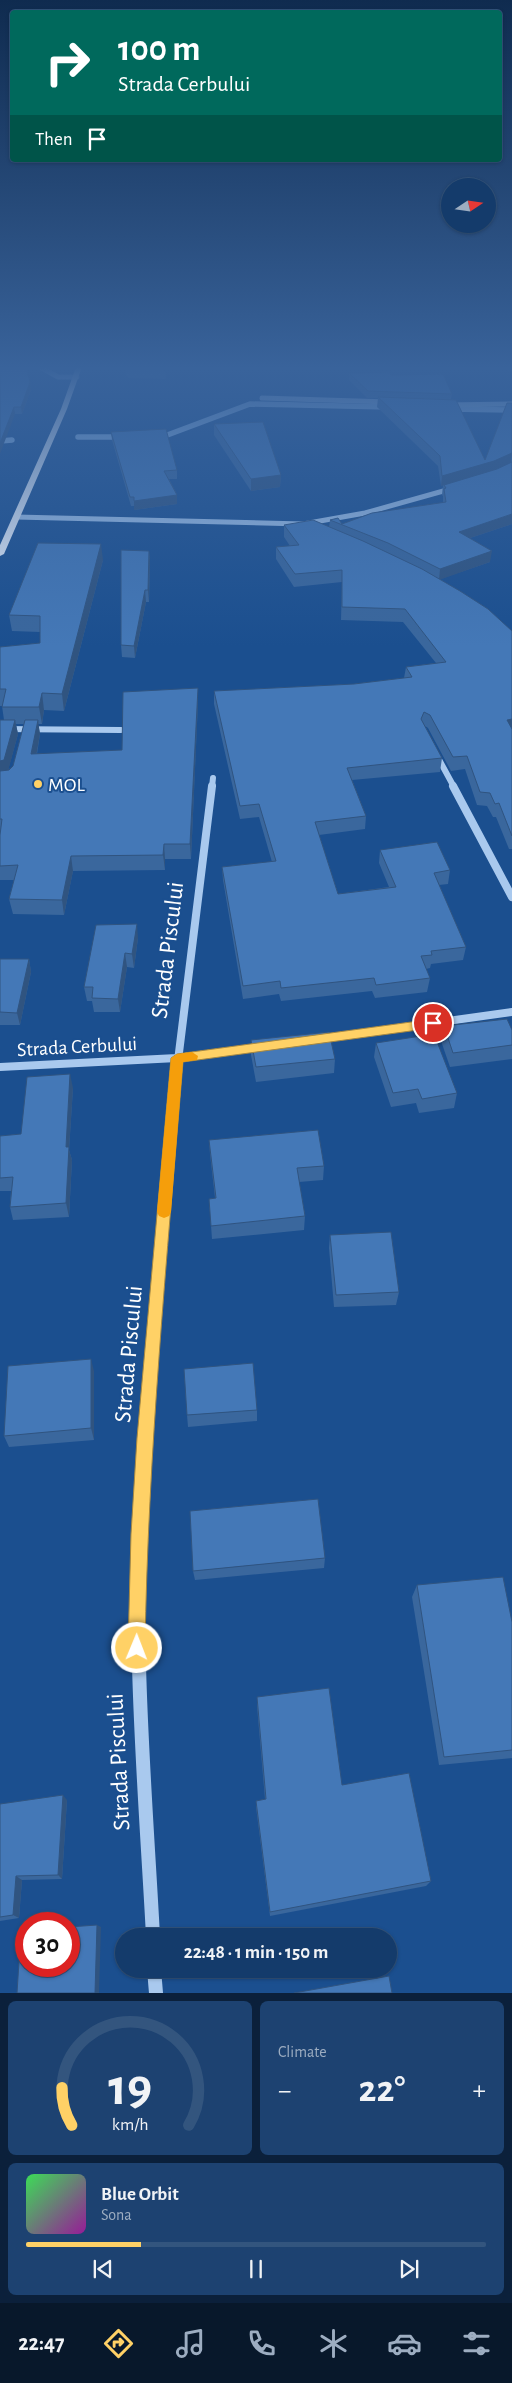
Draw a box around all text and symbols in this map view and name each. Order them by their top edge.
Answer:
icon: right [35,30,100,95]
text: 100 m [118,32,201,67]
text: Strada Cerbului [118,73,250,95]
icon: arrive [83,125,111,153]
text: Then [35,130,73,149]
north arrow [441,178,496,232]
map controls [441,178,496,233]
place label: MOL [48,775,85,795]
marker: MOL [32,778,44,790]
street label: Strada Piscului [148,880,188,1020]
pin [412,1002,454,1044]
icon: arrive [419,1009,447,1037]
street label: Strada Cerbului [16,1034,138,1060]
street label: Strada Piscului [111,1284,147,1424]
position arrow [110,1621,162,1673]
street label: Strada Piscului [103,1693,135,1831]
speed limit sign: 30 [15,1912,80,1977]
text: 22:48 · 1 min · 150 m [184,1943,328,1962]
text: Climate [278,2044,327,2060]
text: 19 [108,2062,152,2114]
text: 22° [359,2071,405,2109]
text: − [278,2077,291,2105]
text: + [473,2077,486,2105]
text: km/h [112,2116,148,2134]
text: Blue Orbit [101,2185,179,2204]
text: Sona [101,2207,132,2223]
icon: previous [89,2255,117,2283]
icon: pause [242,2255,270,2283]
icon: next [395,2255,423,2283]
icon: directions [101,2326,136,2361]
icon: music [173,2326,208,2361]
icon: phone [244,2326,279,2361]
icon: climate [316,2326,351,2361]
icon: car [387,2326,422,2361]
icon: filters [459,2326,494,2361]
text: 22:47 [18,2332,65,2354]

